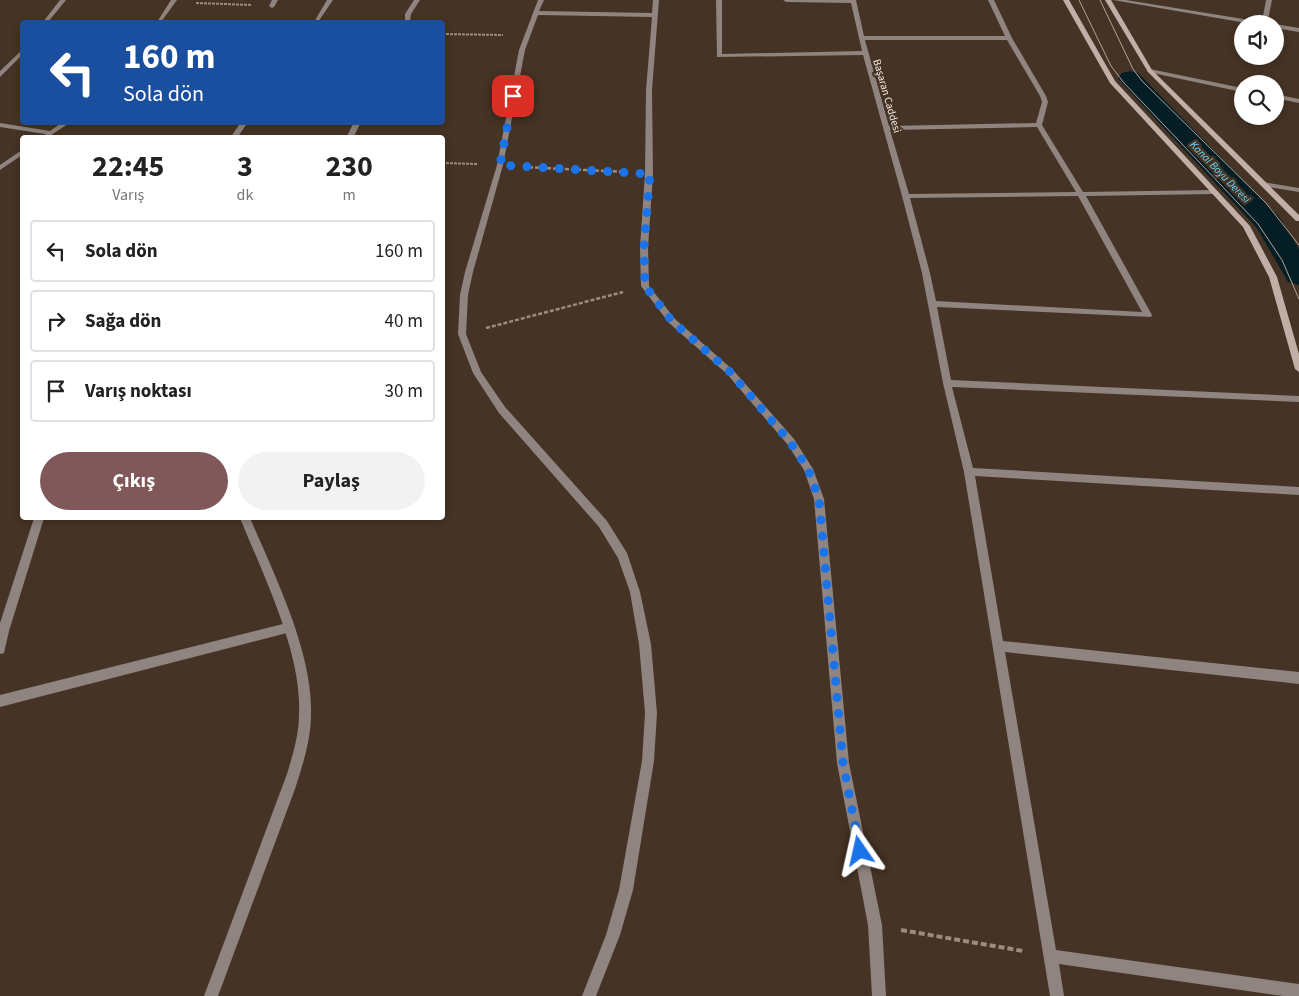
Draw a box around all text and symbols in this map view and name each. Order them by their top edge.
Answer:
map controls [1234,15,1284,125]
button: sound [1234,15,1284,65]
text: 160 m [123,32,215,82]
icon: left [40,40,105,105]
street label: Başaran Caddesi [869,57,905,135]
pin [492,75,534,117]
button: search [1234,75,1284,125]
text: Sola dön [123,78,204,110]
icon: arrive [499,82,527,110]
water label: Kanal Boyu Deresi [1186,138,1254,207]
text: 22:45 [92,145,164,188]
text: 3 [237,145,253,188]
text: 230 [325,145,373,188]
text: Varış [112,184,144,206]
text: dk [237,184,253,206]
text: m [343,184,356,206]
icon: left [42,237,70,265]
text: Sola dön [85,238,158,265]
text: 160 m [375,238,423,265]
icon: right [42,307,70,335]
text: Sağa dön [85,308,161,335]
text: 40 m [385,308,423,335]
icon: arrive [42,377,70,405]
text: Varış noktası [85,378,192,405]
text: 30 m [385,378,423,405]
button: Çıkış [40,452,228,510]
button: Paylaş [238,452,425,510]
position arrow [833,824,885,876]

